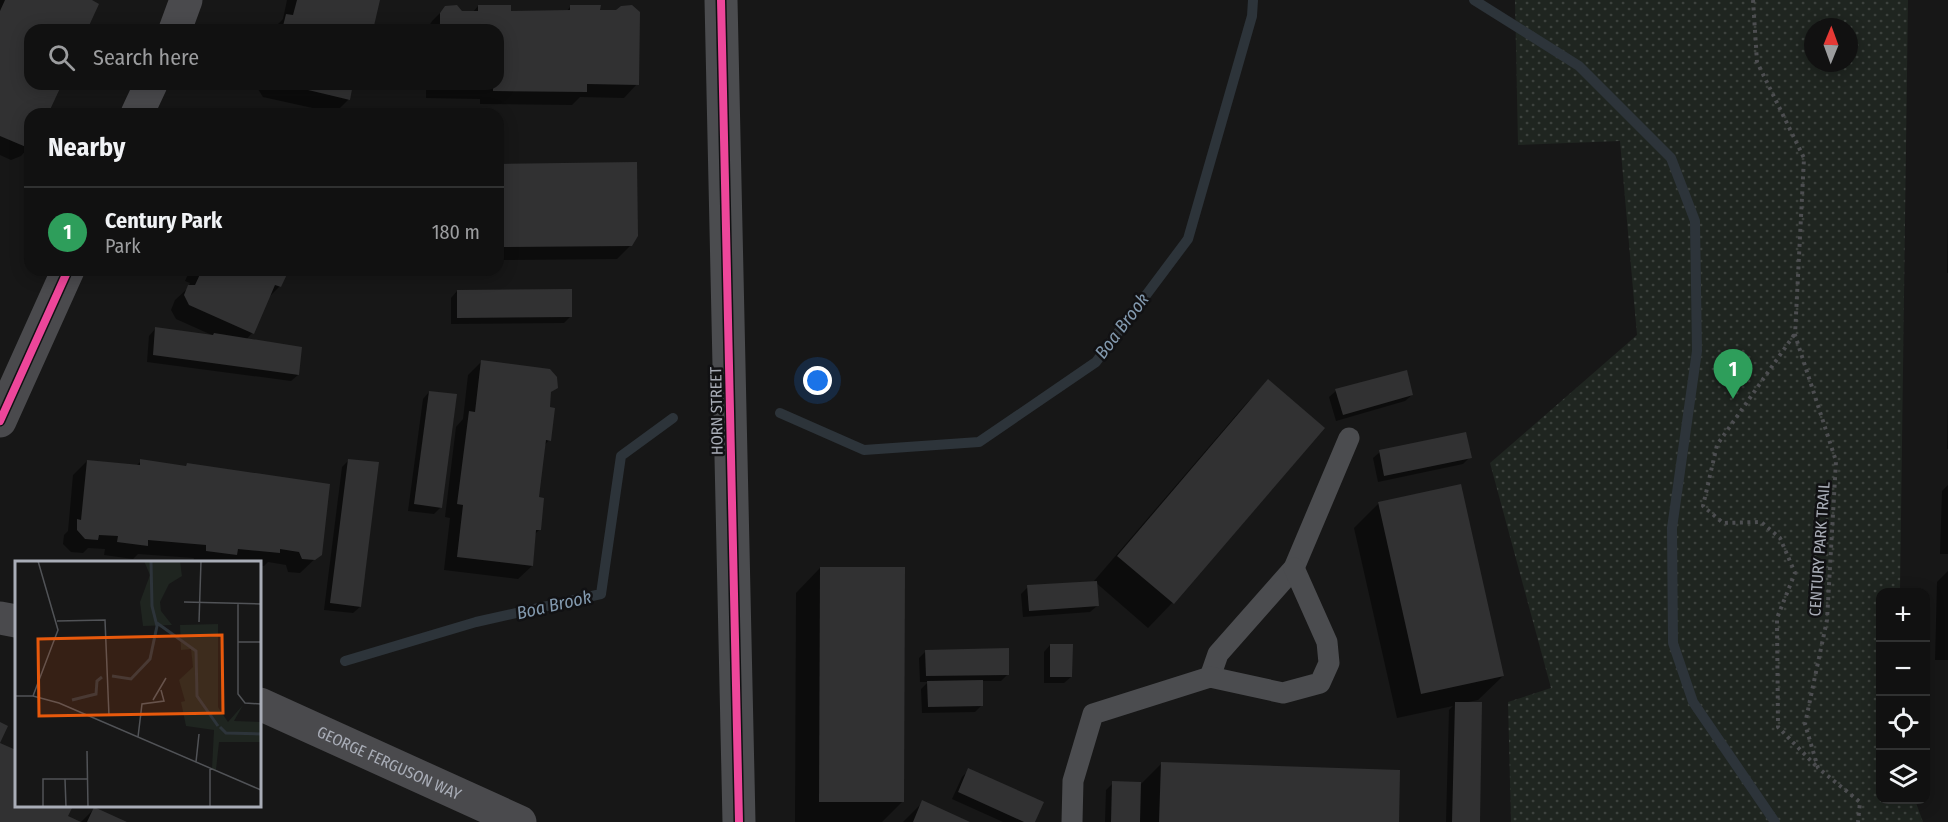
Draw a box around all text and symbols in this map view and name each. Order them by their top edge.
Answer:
north arrow [1804,18,1858,72]
search box [24,24,504,90]
icon: search [45,41,78,74]
text: Search here [93,44,199,71]
text: Nearby [48,132,125,163]
text: Century Park [105,207,222,234]
text: 1 [63,220,72,244]
text: 180 m [432,220,480,244]
text: Park [105,234,141,258]
water label: Boa Brook [1090,289,1154,363]
pin: 1 [1714,350,1752,399]
street label: HORN STREET [706,366,727,455]
your location [803,366,832,395]
street label: CENTURY PARK TRAIL [1805,481,1834,617]
inset map [15,561,261,807]
water label: Boa Brook [514,586,594,624]
map controls [1876,588,1930,804]
button: + [1876,588,1930,642]
button: − [1876,642,1930,696]
button: locate [1876,696,1930,750]
street label: GEORGE FERGUSON WAY [314,722,464,804]
button: layers [1876,750,1930,804]

